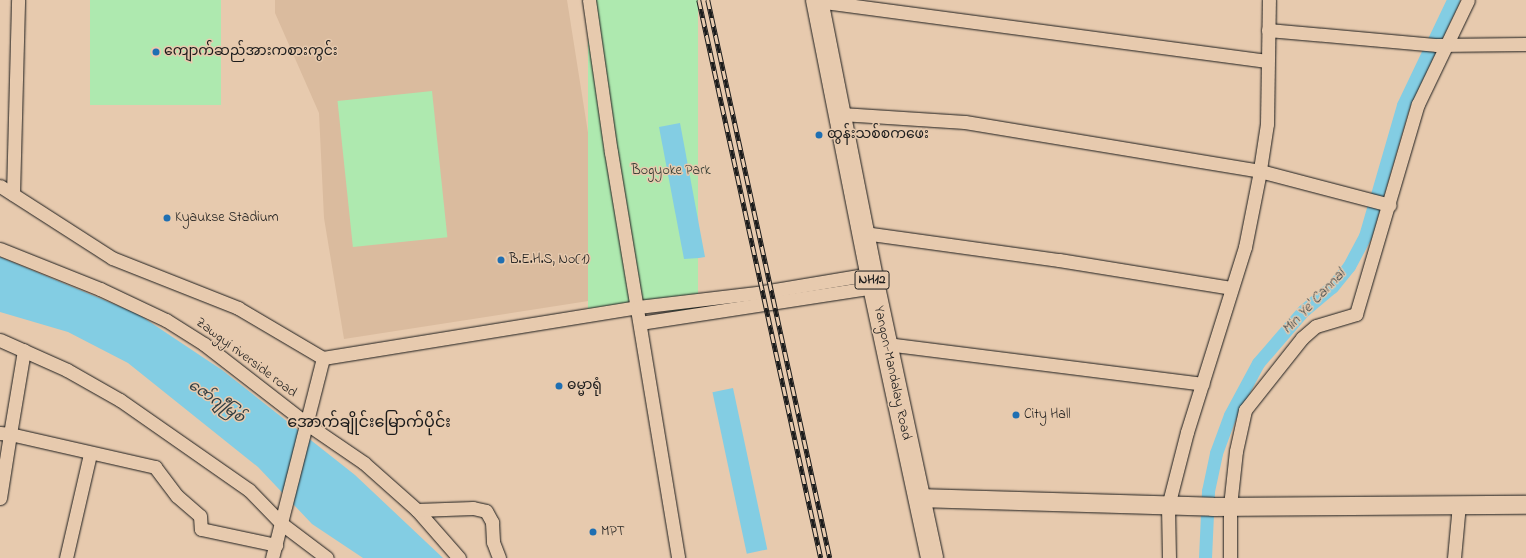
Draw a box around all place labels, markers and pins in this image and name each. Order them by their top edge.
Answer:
place label: ကျောက်ဆည်အားကစားကွင်း [164,44,338,60]
marker: ကျောက်ဆည်အားကစားကွင်း [151,47,161,57]
place label: ထွန်းသစ်စကဖေး [827,127,929,143]
marker: ထွန်းသစ်စကဖေး [814,130,824,140]
place label: Kyaukse Stadium [175,210,279,226]
marker: Kyaukse Stadium [162,213,172,223]
place label: B.E.H.S, No(1) [509,252,590,268]
marker: B.E.H.S, No(1) [496,255,506,265]
place label: ဓမ္မာရုံ [567,378,602,394]
marker: ဓမ္မာရုံ [554,381,564,391]
place label: City Hall [1024,407,1071,423]
marker: City Hall [1011,410,1021,420]
place label: MPT [601,524,625,540]
marker: MPT [588,527,598,537]

